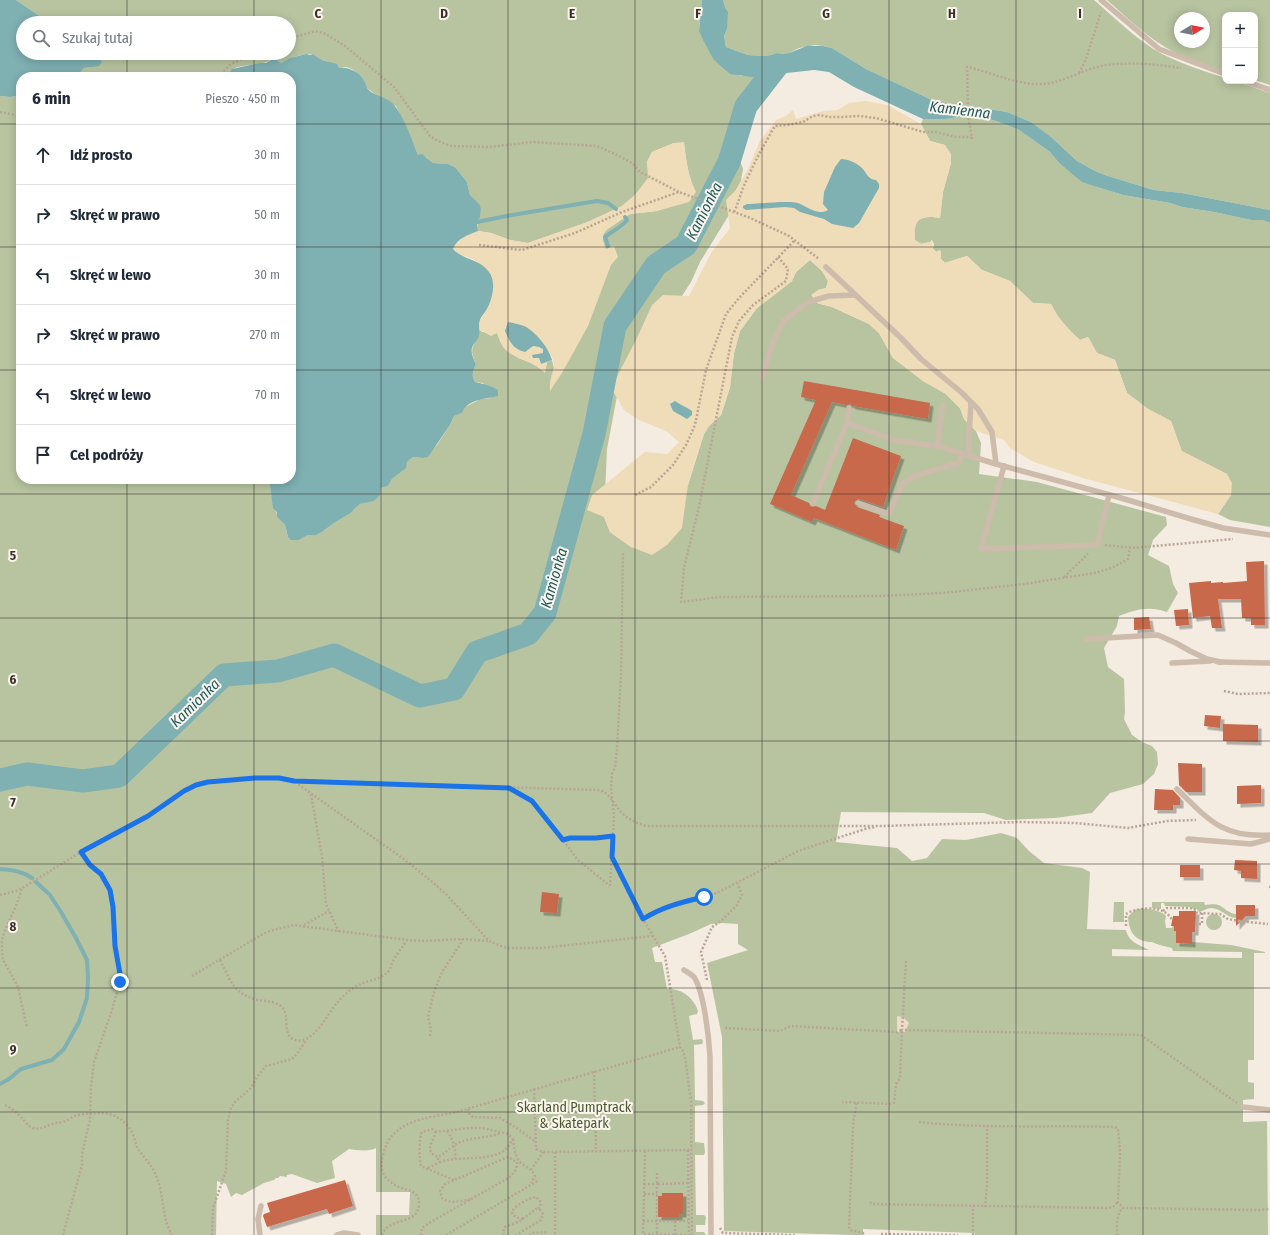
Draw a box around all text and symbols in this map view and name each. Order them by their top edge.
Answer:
text: C [315,6,322,21]
text: D [440,6,448,21]
text: E [569,6,575,21]
text: F [695,6,701,21]
text: G [822,6,830,21]
text: H [948,6,956,21]
text: I [1078,6,1082,21]
north arrow [1174,12,1210,48]
map controls [1222,12,1258,84]
button: + [1222,12,1258,48]
search box [16,16,296,60]
icon: search [30,27,52,49]
text: Szukaj tutaj [62,29,133,47]
button: − [1222,48,1258,84]
text: 6 min [32,88,71,109]
text: Pieszo · 450 m [205,91,280,106]
water label: Kamienna [928,97,992,123]
icon: ahead [32,144,54,166]
text: Idź prosto [70,146,132,164]
text: 30 m [254,147,280,162]
water label: Kamionka [682,179,726,243]
icon: right [32,204,54,226]
text: Skręć w prawo [70,206,160,224]
text: 50 m [254,207,280,222]
icon: left [32,264,54,286]
text: Skręć w lewo [70,266,151,284]
text: 30 m [254,267,280,282]
icon: right [32,324,54,346]
text: Skręć w prawo [70,326,160,344]
text: 270 m [249,327,280,342]
icon: left [32,384,54,406]
text: Skręć w lewo [70,386,151,404]
text: 70 m [255,387,280,402]
icon: arrive [32,444,54,466]
text: Cel podróży [70,446,143,464]
water label: Kamionka [537,546,571,610]
text: 5 [10,548,16,563]
text: 6 [10,672,17,687]
water label: Kamionka [167,675,224,731]
text: 7 [10,795,16,810]
route start [695,888,713,906]
text: 8 [10,919,17,934]
route end [111,973,129,991]
text: 9 [10,1042,17,1057]
park label: Skarland Pumptrack & Skatepark [517,1099,632,1132]

